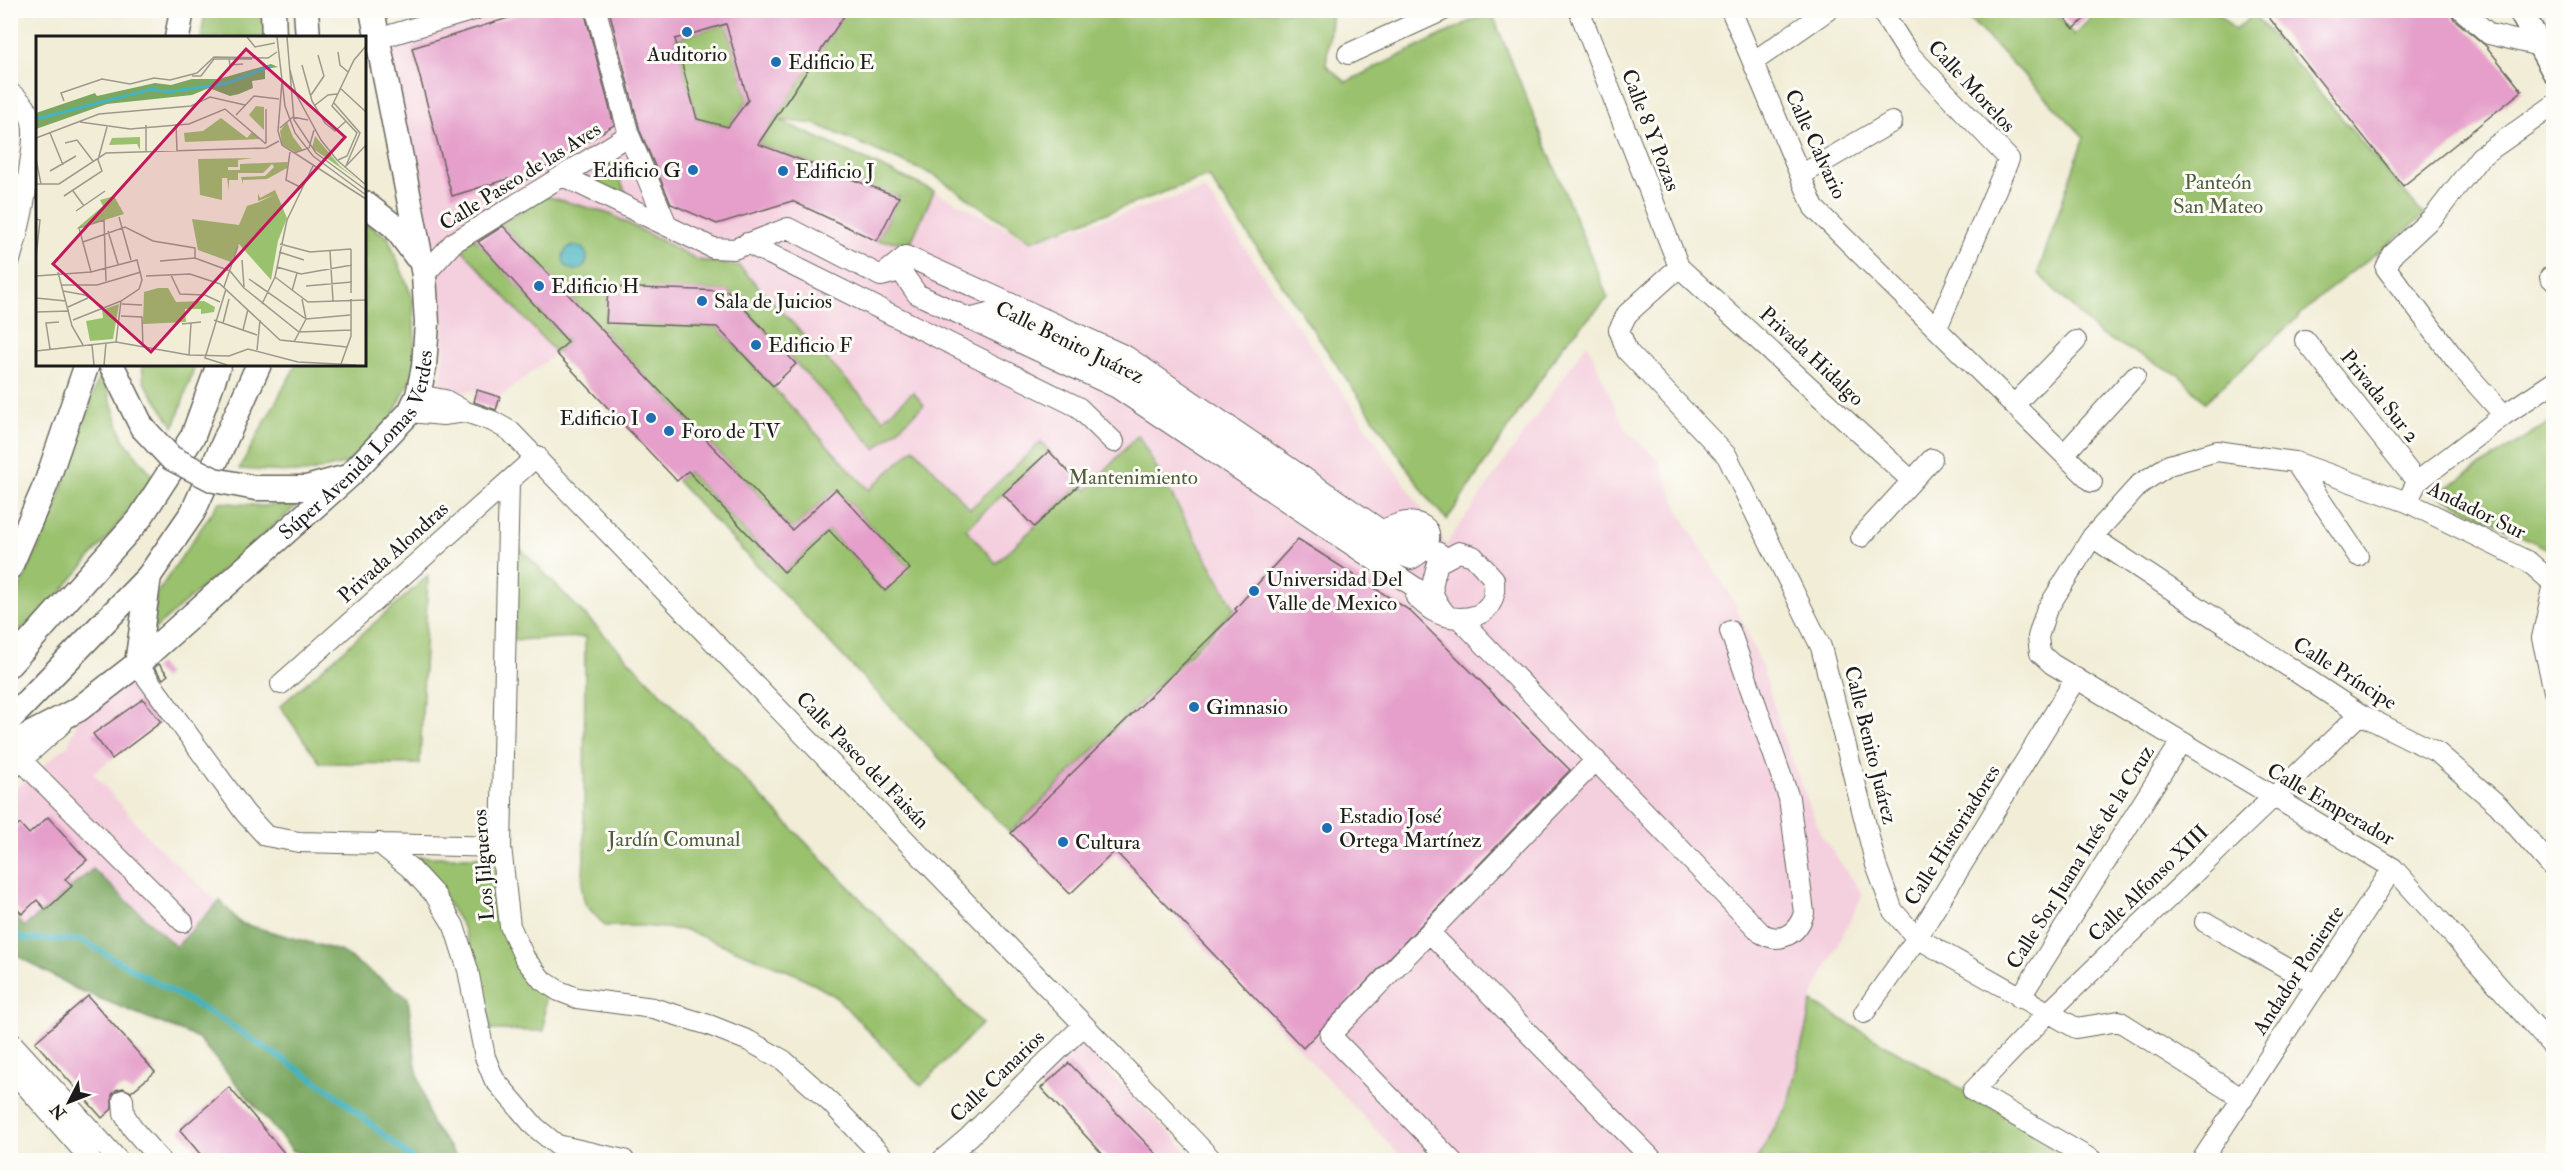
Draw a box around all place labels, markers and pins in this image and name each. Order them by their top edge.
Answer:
marker: Auditorio [680,25,694,39]
place label: Auditorio [646,41,727,68]
place label: Edificio E [788,49,874,76]
marker: Edificio E [769,55,783,69]
place label: Edificio G [592,157,681,184]
place label: Edificio J [795,158,875,185]
marker: Edificio G [686,163,700,177]
marker: Edificio J [776,164,790,178]
place label: Edificio H [551,273,639,300]
marker: Edificio H [532,279,546,293]
place label: Sala de Juicios [714,288,832,315]
marker: Sala de Juicios [695,294,709,308]
place label: Edificio F [768,332,852,359]
marker: Edificio F [749,338,763,352]
place label: Edificio I [559,405,639,432]
marker: Edificio I [644,411,658,425]
place label: Foro de TV [681,418,781,445]
marker: Foro de TV [662,424,676,438]
place label: Universidad Del Valle de Mexico [1266,566,1403,617]
marker: Universidad Del Valle de Mexico [1247,584,1261,598]
place label: Gimnasio [1206,694,1288,721]
marker: Gimnasio [1187,700,1201,714]
place label: Estadio José Ortega Martínez [1339,803,1482,854]
marker: Estadio José Ortega Martínez [1320,821,1334,835]
place label: Cultura [1075,829,1141,856]
marker: Cultura [1056,835,1070,849]

